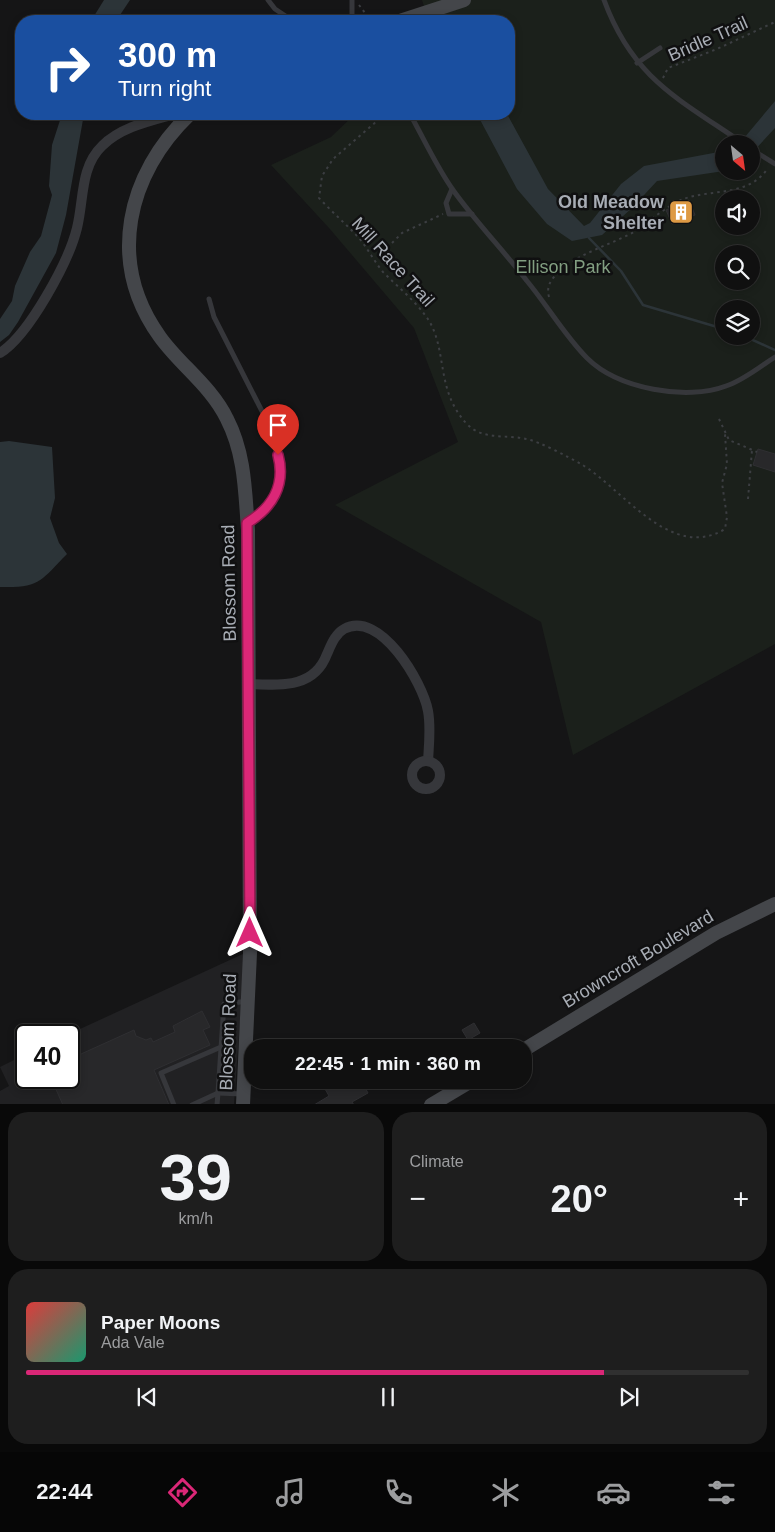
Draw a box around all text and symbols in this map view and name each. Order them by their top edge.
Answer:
street label: Bridle Trail [665,13,751,65]
icon: right [35,35,100,100]
text: 300 m [118,35,217,74]
text: Turn right [118,76,211,101]
north arrow [715,135,760,180]
map controls [715,135,760,345]
button: sound [715,190,760,235]
place label: Old Meadow Shelter [558,192,665,233]
building icon: Old Meadow Shelter [668,199,694,225]
street label: Mill Race Trail [348,213,438,311]
button: search [715,245,760,290]
park label: Ellison Park [515,257,612,277]
button: layers [715,300,760,345]
pin [257,404,299,455]
icon: arrive [264,411,292,439]
street label: Blossom Road [218,524,240,642]
position arrow [223,906,275,958]
street label: Browncroft Boulevard [559,906,717,1012]
street label: Blossom Road [216,973,240,1091]
speed limit sign: 40 [15,1024,80,1089]
text: 22:45 · 1 min · 360 m [295,1053,481,1074]
text: 39 [160,1141,232,1214]
text: Climate [410,1153,464,1170]
text: 20° [551,1178,608,1220]
text: − [410,1183,426,1214]
text: + [733,1183,749,1214]
text: km/h [178,1210,213,1227]
text: Paper Moons [101,1312,220,1333]
text: Ada Vale [101,1334,165,1351]
icon: previous [133,1383,161,1411]
icon: pause [374,1383,402,1411]
icon: next [615,1383,643,1411]
icon: directions [165,1475,200,1510]
icon: music [273,1475,308,1510]
icon: phone [381,1475,416,1510]
icon: climate [488,1475,523,1510]
icon: car [596,1475,631,1510]
icon: filters [704,1475,739,1510]
text: 22:44 [36,1479,93,1504]

